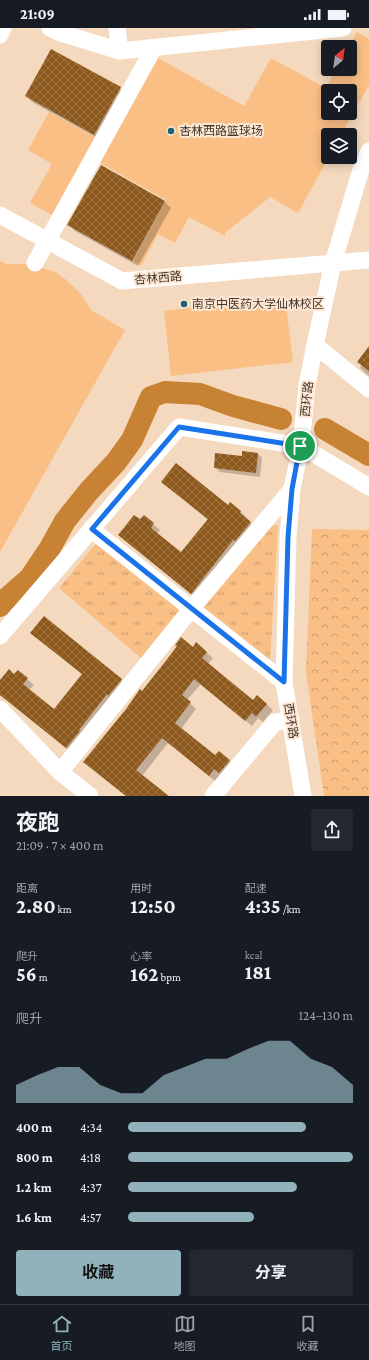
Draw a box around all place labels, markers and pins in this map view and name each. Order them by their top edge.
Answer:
place label: 杏林西路篮球场 [179,124,263,138]
marker: 杏林西路篮球场 [166,126,176,136]
place label: 南京中医药大学仙林校区 [192,297,324,311]
marker: 南京中医药大学仙林校区 [179,299,189,309]
pin [283,429,317,463]

